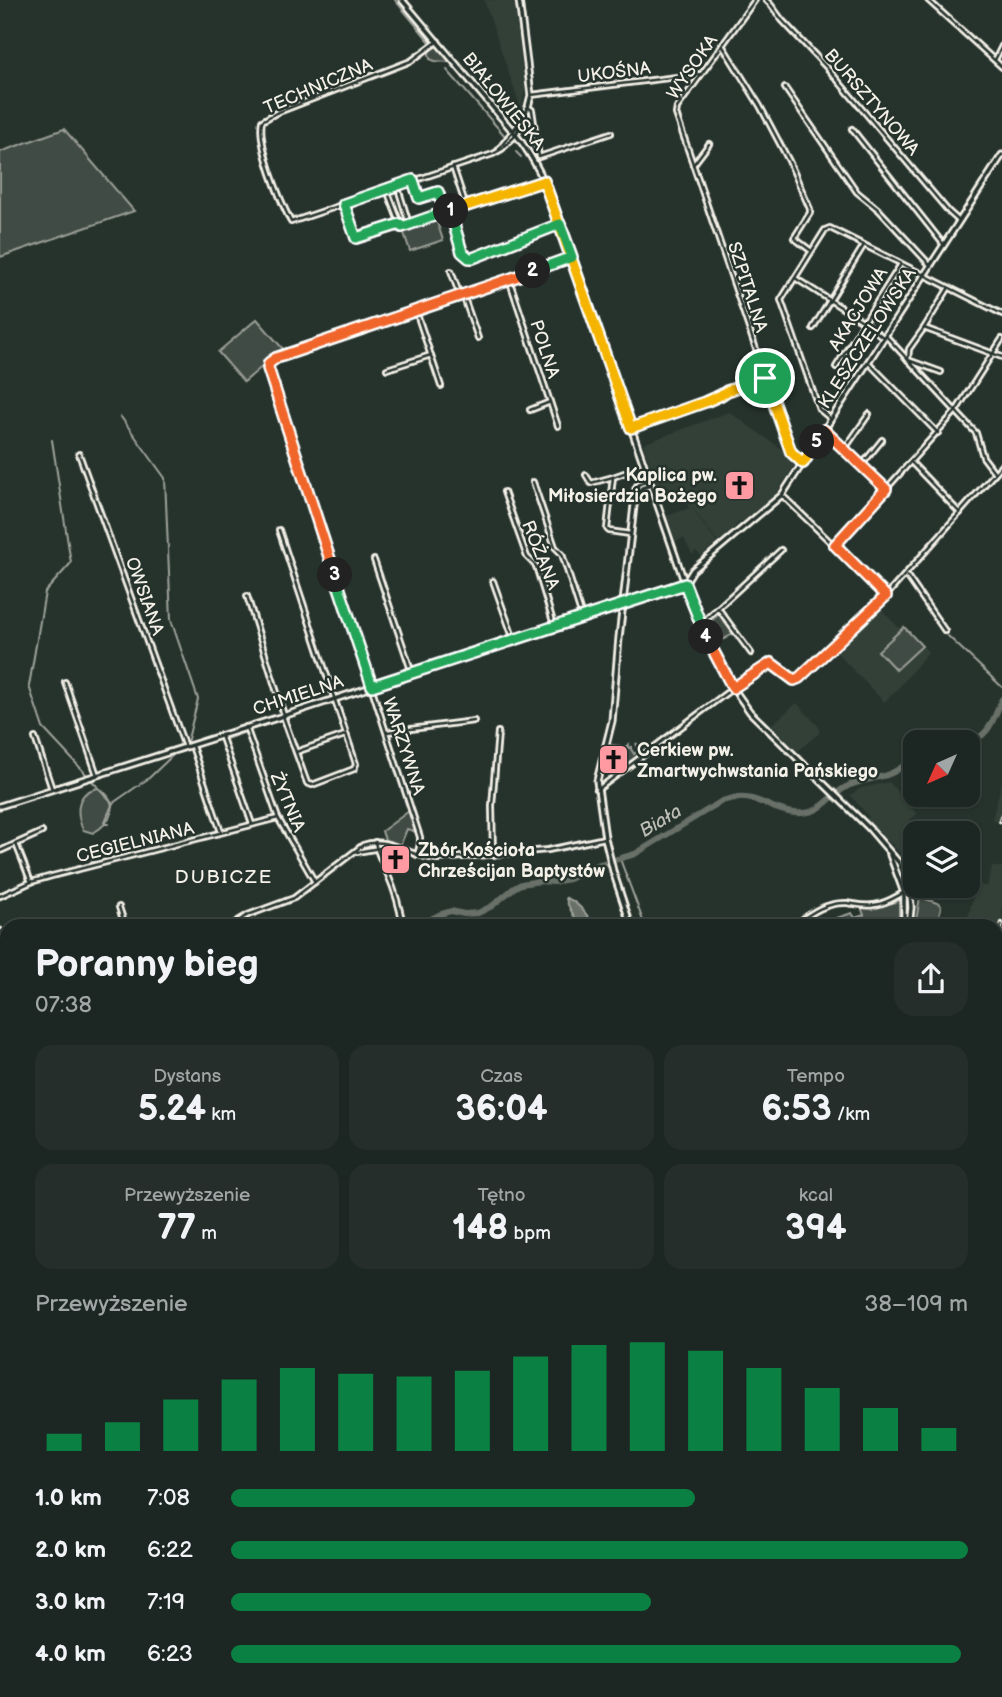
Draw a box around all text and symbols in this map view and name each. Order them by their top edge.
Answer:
street label: WYSOKA [663,31,722,104]
street label: BURSZTYNOWA [820,45,924,160]
street label: BIAŁOWIESKA [458,48,549,154]
street label: TECHNICZNA [261,54,376,119]
street label: UKOŚNA [576,56,652,87]
pin: 1 [434,194,468,228]
text: 1 [447,199,455,222]
street label: SZPITALNA [723,239,772,335]
pin: 2 [516,254,550,288]
text: 2 [527,259,538,282]
street label: KLESZCZELOWSKA [814,264,921,413]
street label: AKACJOWA [824,264,892,355]
street label: POLNA [525,317,564,381]
pin [735,348,795,408]
icon: arrive [746,359,784,397]
pin: 5 [800,424,834,460]
text: 5 [811,430,822,453]
place label: Kaplica pw. Miłosierdzia Bożego [548,465,717,507]
church icon: Kaplica pw. Miłosierdzia Bożego [723,468,757,502]
street label: RÓŻANA [517,517,566,593]
street label: OWSIANA [121,554,168,638]
pin: 3 [318,558,352,592]
text: 3 [329,563,340,586]
pin: 4 [688,620,724,654]
text: 4 [700,625,711,648]
street label: CHMIELNA [250,671,346,720]
street label: WARZYWNA [378,695,429,798]
north arrow [903,730,980,807]
map controls [903,730,980,898]
place label: Cerkiew pw. Zmartwychwstania Pańskiego [637,740,878,782]
church icon: Cerkiew pw. Zmartwychwstania Pańskiego [597,743,631,777]
street label: ŻYTNIA [265,768,310,835]
water label: Biała [636,800,686,843]
street label: CEGIELNIANA [74,818,196,867]
button: layers [903,821,980,898]
place label: Zbór Kościoła Chrześcijan Baptystów [418,840,605,882]
church icon: Zbór Kościoła Chrześcijan Baptystów [378,843,412,877]
district label: DUBICZE [175,866,273,889]
text: Poranny bieg [35,942,259,987]
button: share [894,942,968,1016]
text: 07:38 [35,991,92,1019]
text: Dystans [153,1065,221,1088]
text: Czas [480,1065,523,1088]
text: Tempo [787,1065,845,1088]
text: 5.24 [138,1088,206,1131]
text: 36:04 [455,1088,548,1131]
text: 6:53 [761,1088,832,1131]
text: km [206,1103,236,1126]
text: /km [832,1103,870,1126]
text: Przewyższenie [124,1184,250,1207]
text: Tętno [477,1184,526,1207]
text: kcal [799,1184,833,1207]
text: 77 [157,1207,196,1250]
text: 148 [452,1207,508,1250]
text: 394 [785,1207,847,1250]
text: m [196,1222,217,1245]
text: bpm [508,1222,551,1245]
text: Przewyższenie [35,1290,188,1318]
text: 38–109 m [864,1290,968,1318]
text: 1.0 km [35,1484,102,1512]
text: 7:08 [147,1484,190,1512]
text: 2.0 km [35,1536,106,1564]
text: 6:22 [147,1536,193,1564]
text: 3.0 km [35,1588,106,1616]
text: 7:19 [147,1588,185,1616]
text: 4.0 km [35,1640,106,1668]
text: 6:23 [147,1640,193,1668]

